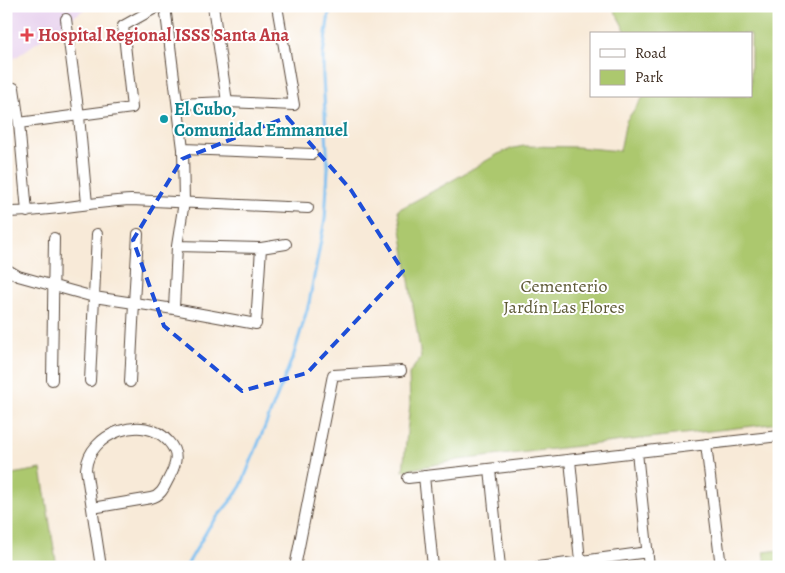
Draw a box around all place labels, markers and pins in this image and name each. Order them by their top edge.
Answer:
place label: Hospital Regional ISSS Santa Ana [38,23,290,47]
marker: Hospital Regional ISSS Santa Ana [20,28,34,42]
place label: El Cubo, Comunidad Emmanuel [174,97,348,142]
marker: El Cubo, Comunidad Emmanuel [158,113,170,125]

